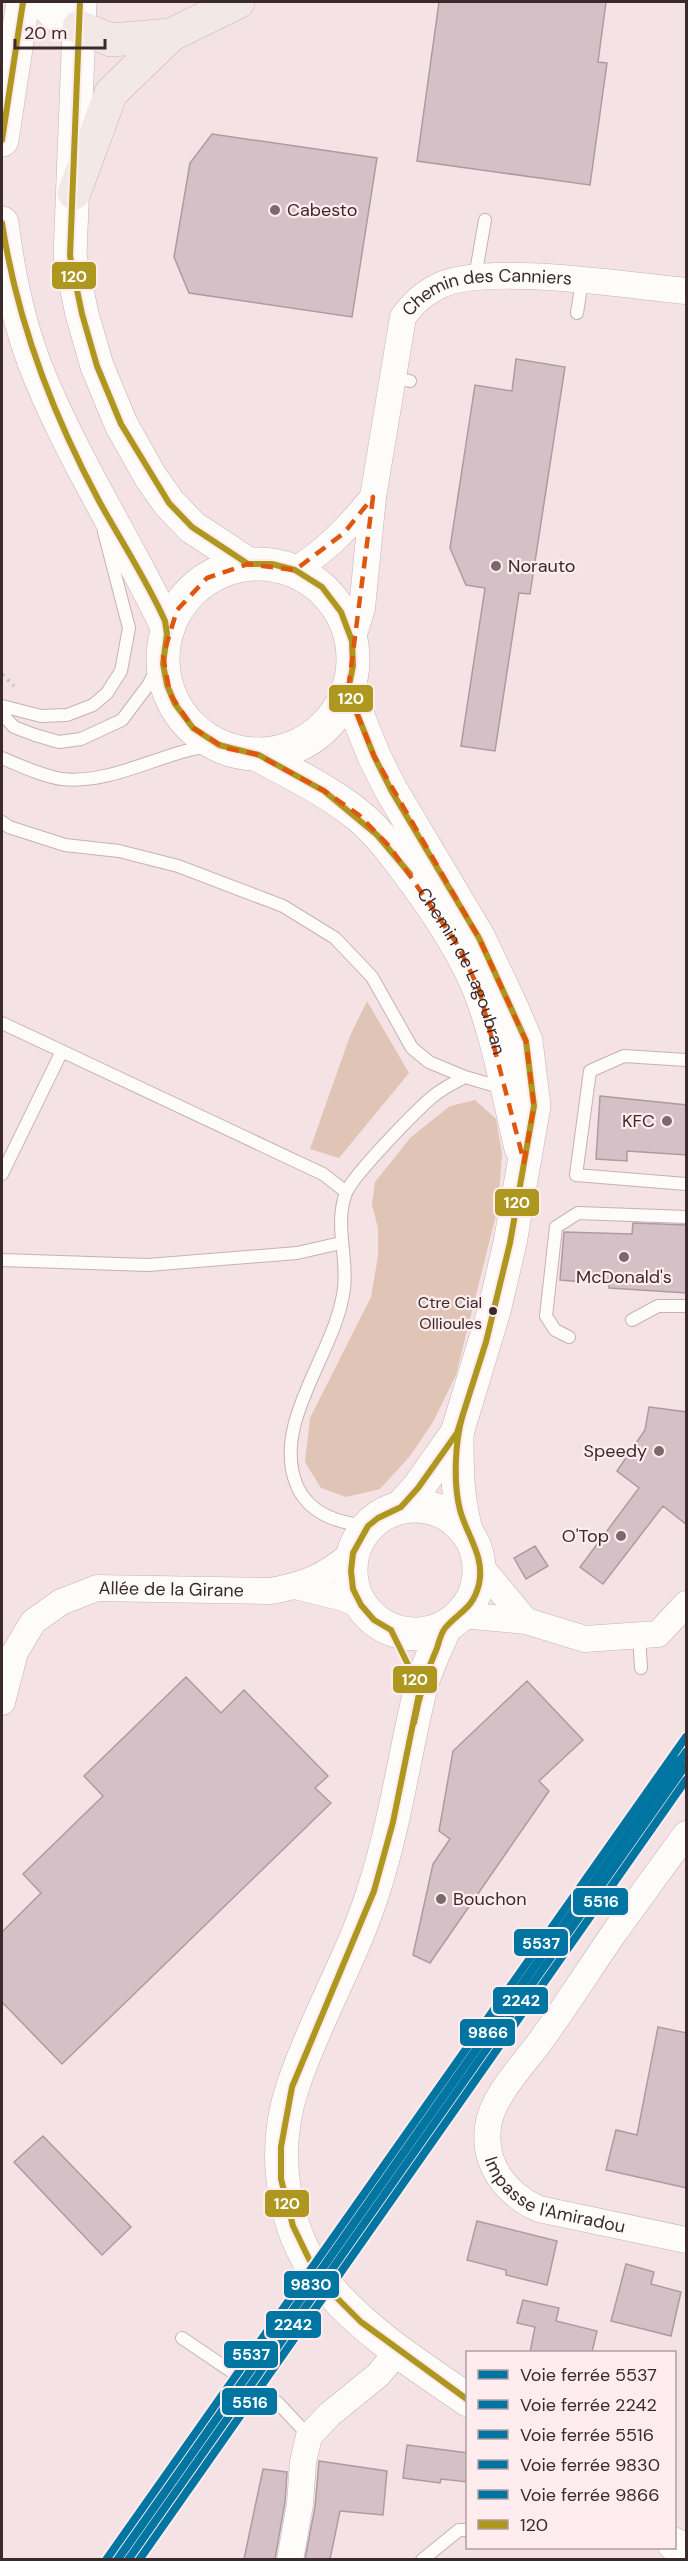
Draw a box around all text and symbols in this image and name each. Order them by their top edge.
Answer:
scale bar [15,12,105,50]
text: 20 m [24,21,67,45]
place label: Cabesto [287,198,357,222]
marker: Cabesto [268,203,282,217]
line badge: 120 [51,261,97,290]
street label: Chemin des Canniers [397,264,573,321]
text: 120 [61,266,87,287]
place label: Norauto [508,554,575,578]
marker: Norauto [489,559,503,573]
line badge: 120 [328,684,374,713]
text: 120 [338,688,364,709]
street label: Chemin de Lagoubran [411,883,511,1057]
place label: KFC [622,1109,655,1133]
marker: KFC [660,1114,674,1128]
line badge: 120 [494,1188,540,1217]
text: 120 [504,1192,530,1213]
marker: McDonald's [617,1250,631,1264]
place label: McDonald's [576,1265,672,1289]
place label: Ctre Cial Ollioules [418,1292,482,1334]
marker: Ctre Cial Ollioules [487,1305,499,1317]
place label: Speedy [584,1439,647,1463]
marker: Speedy [652,1444,666,1458]
place label: O'Top [562,1524,609,1548]
marker: O'Top [614,1529,628,1543]
street label: Allée de la Girane [98,1576,244,1603]
line badge: 120 [392,1665,438,1694]
text: 120 [402,1669,428,1690]
place label: Bouchon [453,1887,527,1911]
line badge: 5516 [572,1887,629,1916]
text: 5516 [583,1891,619,1912]
marker: Bouchon [434,1892,448,1906]
line badge: 5537 [513,1928,569,1957]
text: 5537 [522,1933,560,1954]
line badge: 2242 [492,1986,549,2015]
text: 2242 [502,1990,540,2011]
line badge: 9866 [459,2018,516,2047]
text: 9866 [468,2022,508,2043]
street label: Impasse l'Amiradou [479,2153,627,2239]
line badge: 120 [264,2189,310,2218]
text: 120 [274,2193,300,2214]
line badge: 9830 [283,2270,340,2299]
text: 9830 [290,2274,332,2295]
line badge: 2242 [265,2310,322,2339]
text: 2242 [274,2314,312,2335]
line badge: 5537 [223,2340,279,2369]
text: 5537 [232,2344,270,2365]
legend [466,2351,676,2549]
text: Voie ferrée 5537 [520,2363,657,2387]
line badge: 5516 [221,2387,278,2416]
text: 5516 [232,2392,268,2413]
text: Voie ferrée 2242 [520,2393,657,2417]
text: Voie ferrée 5516 [520,2423,654,2447]
text: Voie ferrée 9830 [520,2453,660,2477]
text: Voie ferrée 9866 [520,2483,660,2507]
text: 120 [520,2513,548,2537]

